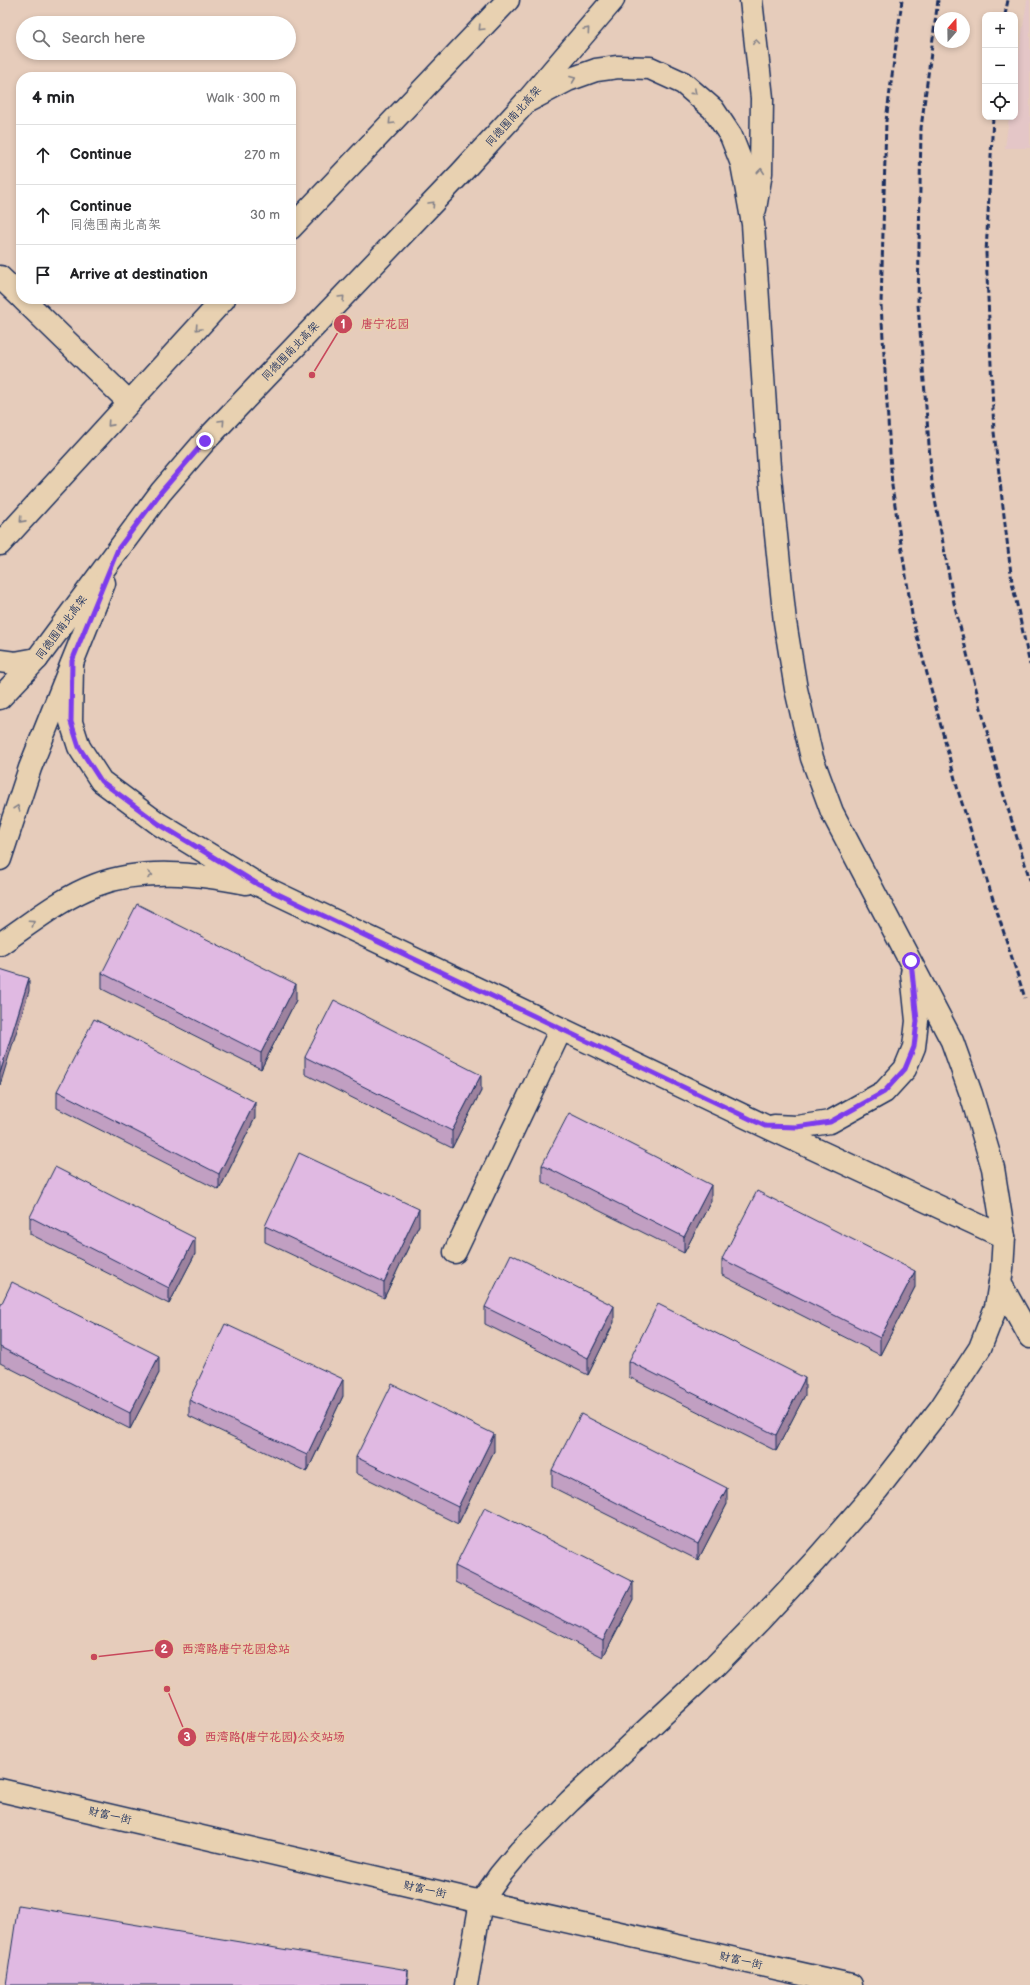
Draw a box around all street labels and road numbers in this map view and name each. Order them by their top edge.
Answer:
street label: 同德围南北高架 [483,83,544,149]
street label: 同德围南北高架 [259,319,322,384]
street label: 同德围南北高架 [33,593,90,662]
street label: 财富一街 [87,1804,134,1827]
street label: 财富一街 [402,1878,449,1901]
street label: 财富一街 [718,1949,765,1972]

